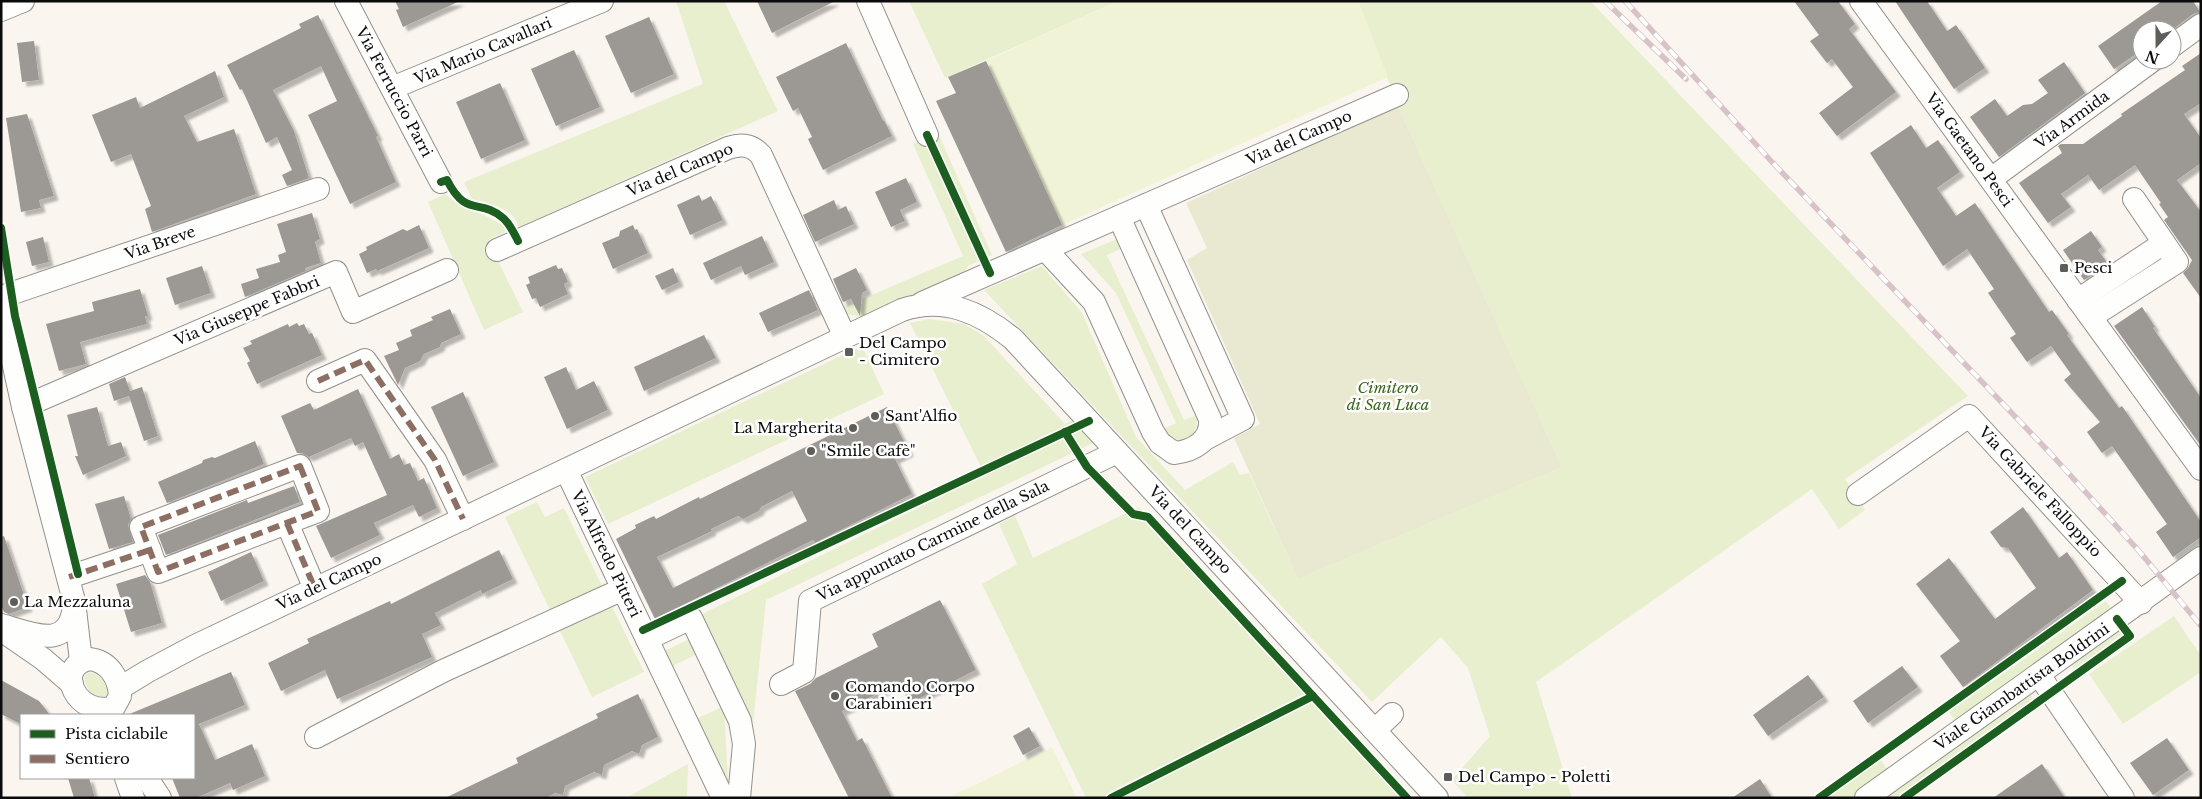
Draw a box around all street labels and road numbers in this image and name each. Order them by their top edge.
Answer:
street label: Via Mario Cavallari [410,13,555,89]
street label: Via Ferruccio Parri [352,23,437,160]
street label: Via Armida [2030,86,2113,153]
street label: Via Gaetano Pesci [1921,88,2017,210]
street label: Via del Campo [1242,106,1355,170]
street label: Via del Campo [623,139,736,201]
street label: Via Breve [121,222,198,264]
street label: Via Giuseppe Fabbri [170,271,322,350]
street label: Via Gabriele Falloppio [1974,422,2106,561]
street label: Via appuntato Carmine della Sala [813,476,1053,606]
street label: Via del Campo [1144,481,1236,578]
street label: Via Alfredo Pitteri [567,486,645,620]
street label: Via del Campo [272,549,384,615]
street label: Viale Giambattista Boldrini [1930,619,2113,755]

